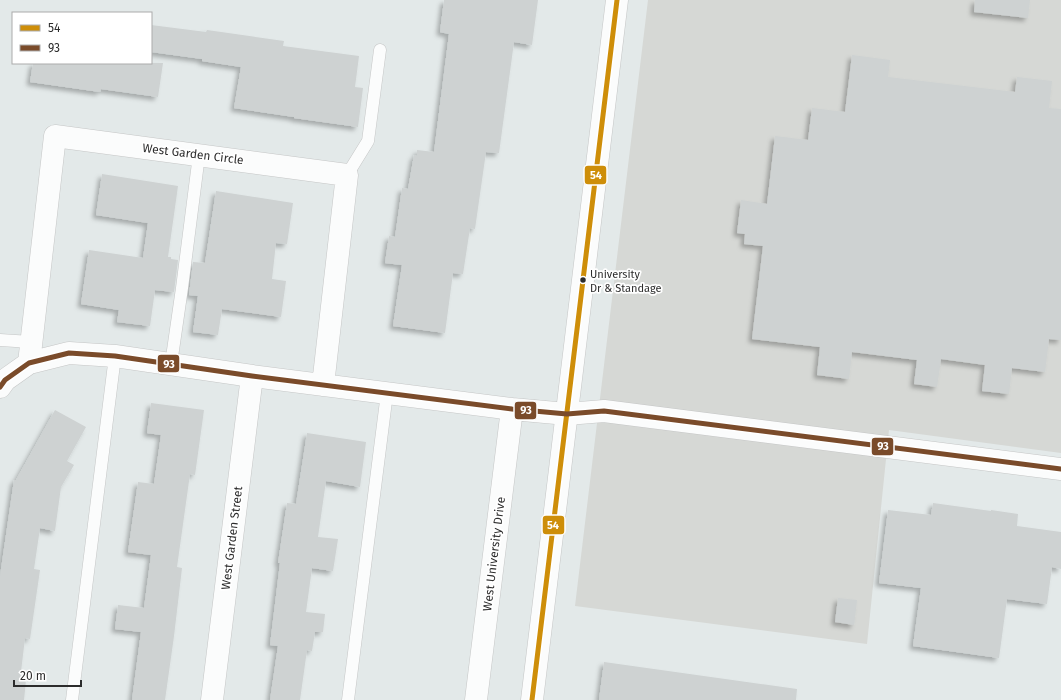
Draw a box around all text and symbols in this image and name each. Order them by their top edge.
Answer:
legend [12,12,152,64]
text: 54 [48,21,61,35]
text: 93 [48,41,60,55]
street label: West Garden Circle [142,141,244,167]
line badge: 54 [584,165,607,185]
text: 54 [590,169,602,182]
place label: University Dr & Standage [590,268,662,295]
marker: University Dr & Standage [578,275,588,285]
line badge: 93 [157,354,180,373]
text: 93 [163,358,175,371]
line badge: 93 [514,401,537,420]
text: 93 [520,404,532,417]
line badge: 93 [871,437,894,456]
text: 93 [877,440,889,453]
street label: West Garden Street [219,485,245,591]
street label: West University Drive [480,496,508,612]
line badge: 54 [542,515,565,535]
text: 54 [547,519,559,532]
scale bar [14,662,81,688]
text: 20 m [20,669,46,683]

